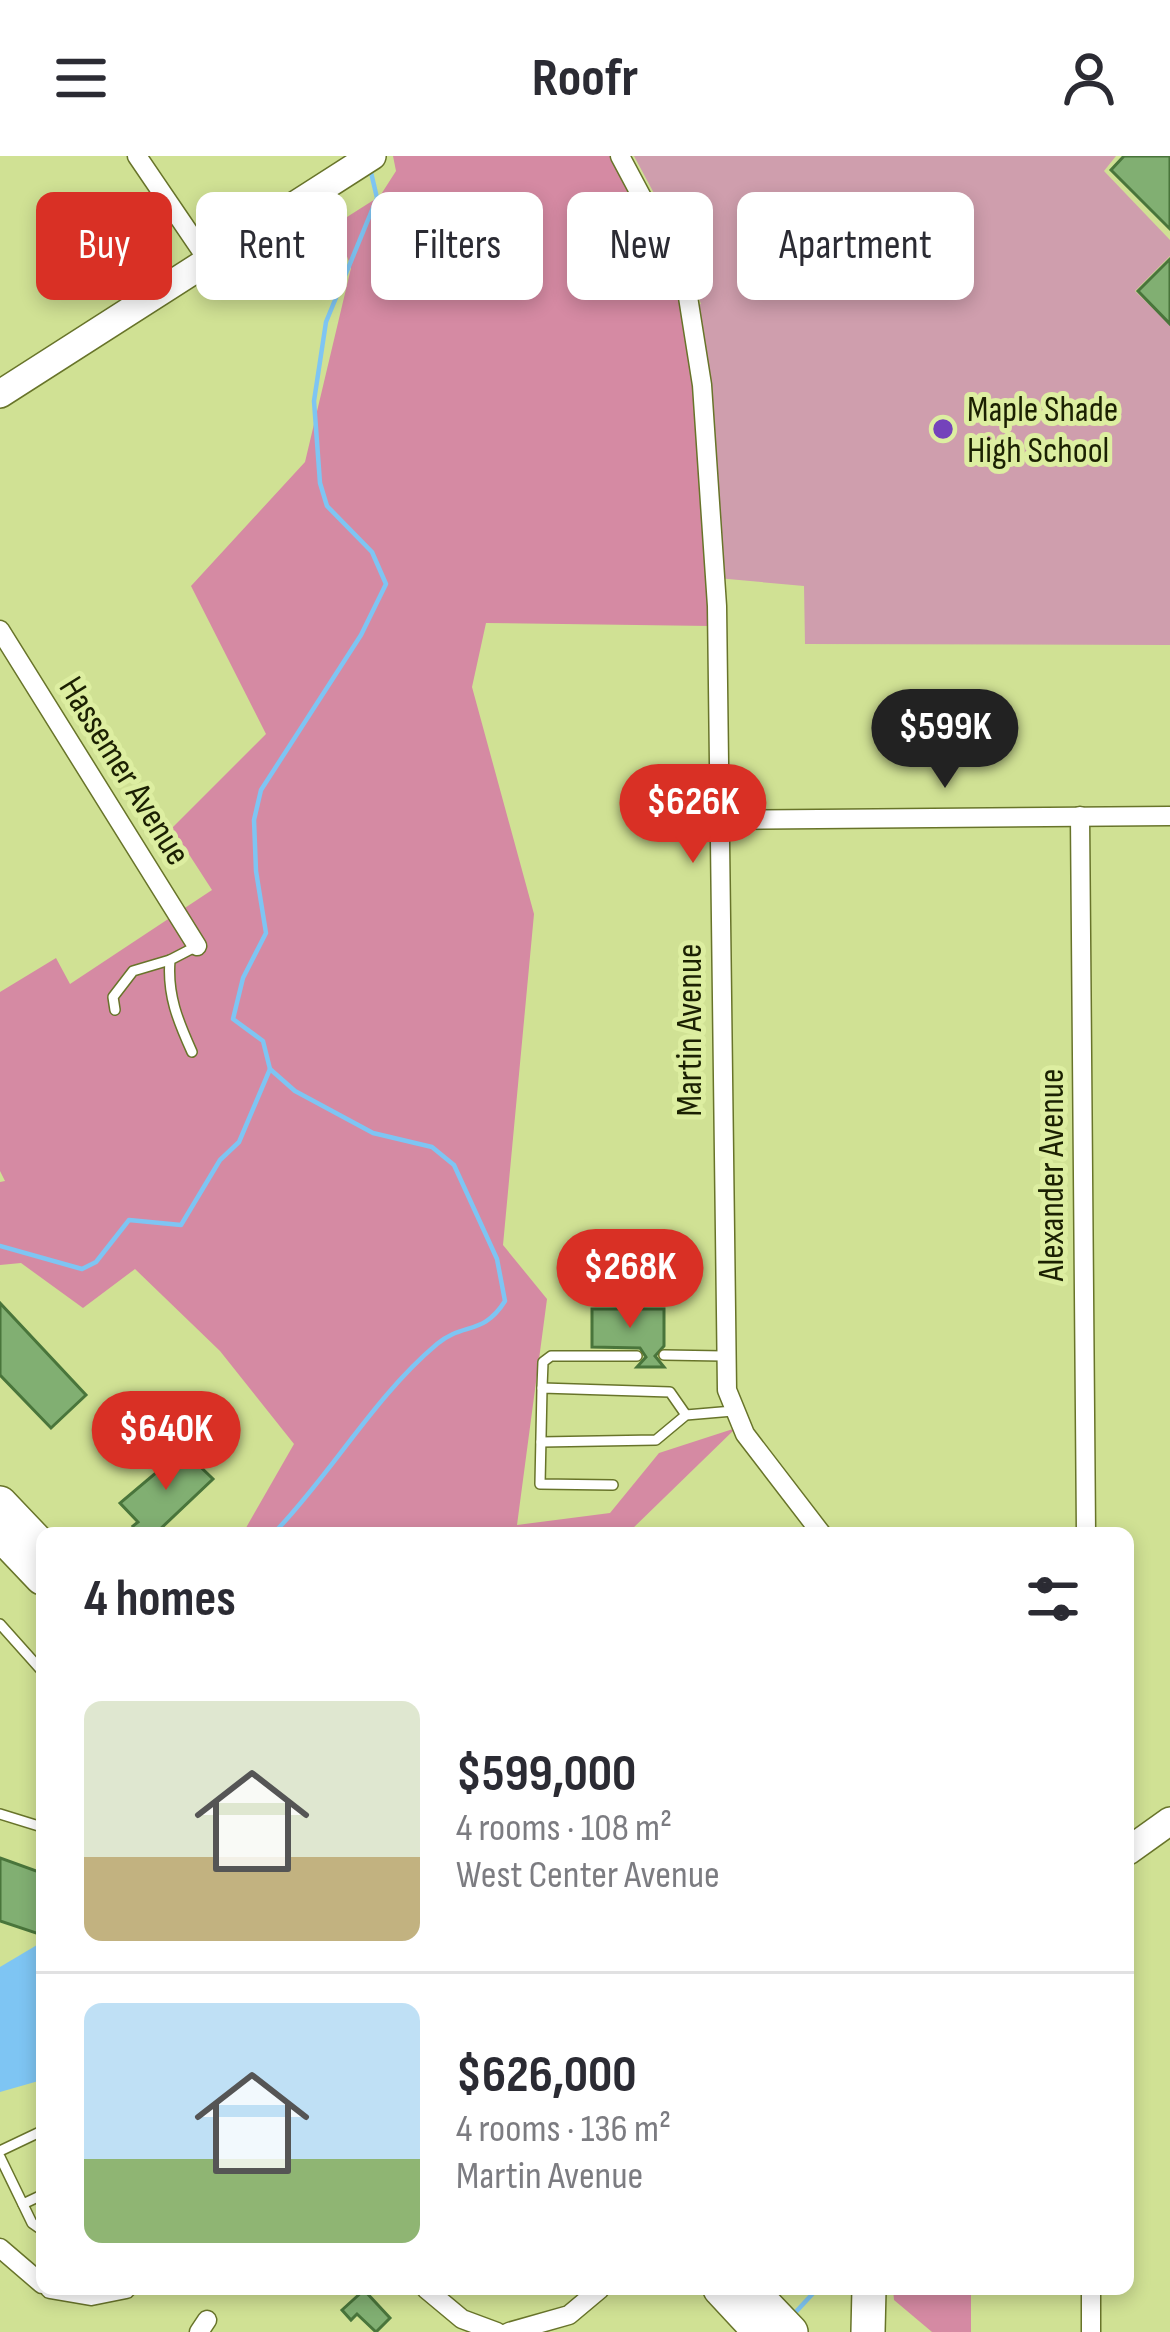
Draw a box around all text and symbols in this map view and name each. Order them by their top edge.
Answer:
icon: menu [48,45,114,111]
icon: person [1056,45,1122,111]
text: Roofr [532,46,638,111]
chip: Buy [36,192,172,300]
chip: Rent [196,192,347,300]
chip: Filters [371,192,543,300]
chip: New [567,192,713,300]
chip: Apartment [737,192,974,300]
place label: Maple Shade High School [967,389,1118,473]
marker: Maple Shade High School [930,416,956,442]
street label: Hassemer Avenue [49,669,199,873]
pin: $599K [861,689,1029,791]
text: $599K [898,704,992,751]
pin: $626K [609,764,777,866]
text: $626K [646,779,740,826]
street label: Martin Avenue [669,944,712,1116]
street label: Alexander Avenue [1031,1069,1074,1282]
pin: $268K [546,1229,714,1331]
text: $268K [583,1244,677,1291]
pin: $640K [82,1391,250,1493]
text: $640K [119,1406,213,1453]
icon: filters [1020,1566,1086,1632]
text: 4 homes [84,1569,236,1630]
text: $599,000 [456,1744,636,1805]
icon: home [180,1749,324,1893]
text: 4 rooms · 108 m² [456,1805,672,1852]
text: West Center Avenue [456,1852,720,1899]
text: $626,000 [456,2045,636,2106]
icon: home [180,2051,324,2195]
text: 4 rooms · 136 m² [456,2106,671,2153]
text: Martin Avenue [456,2153,643,2200]

